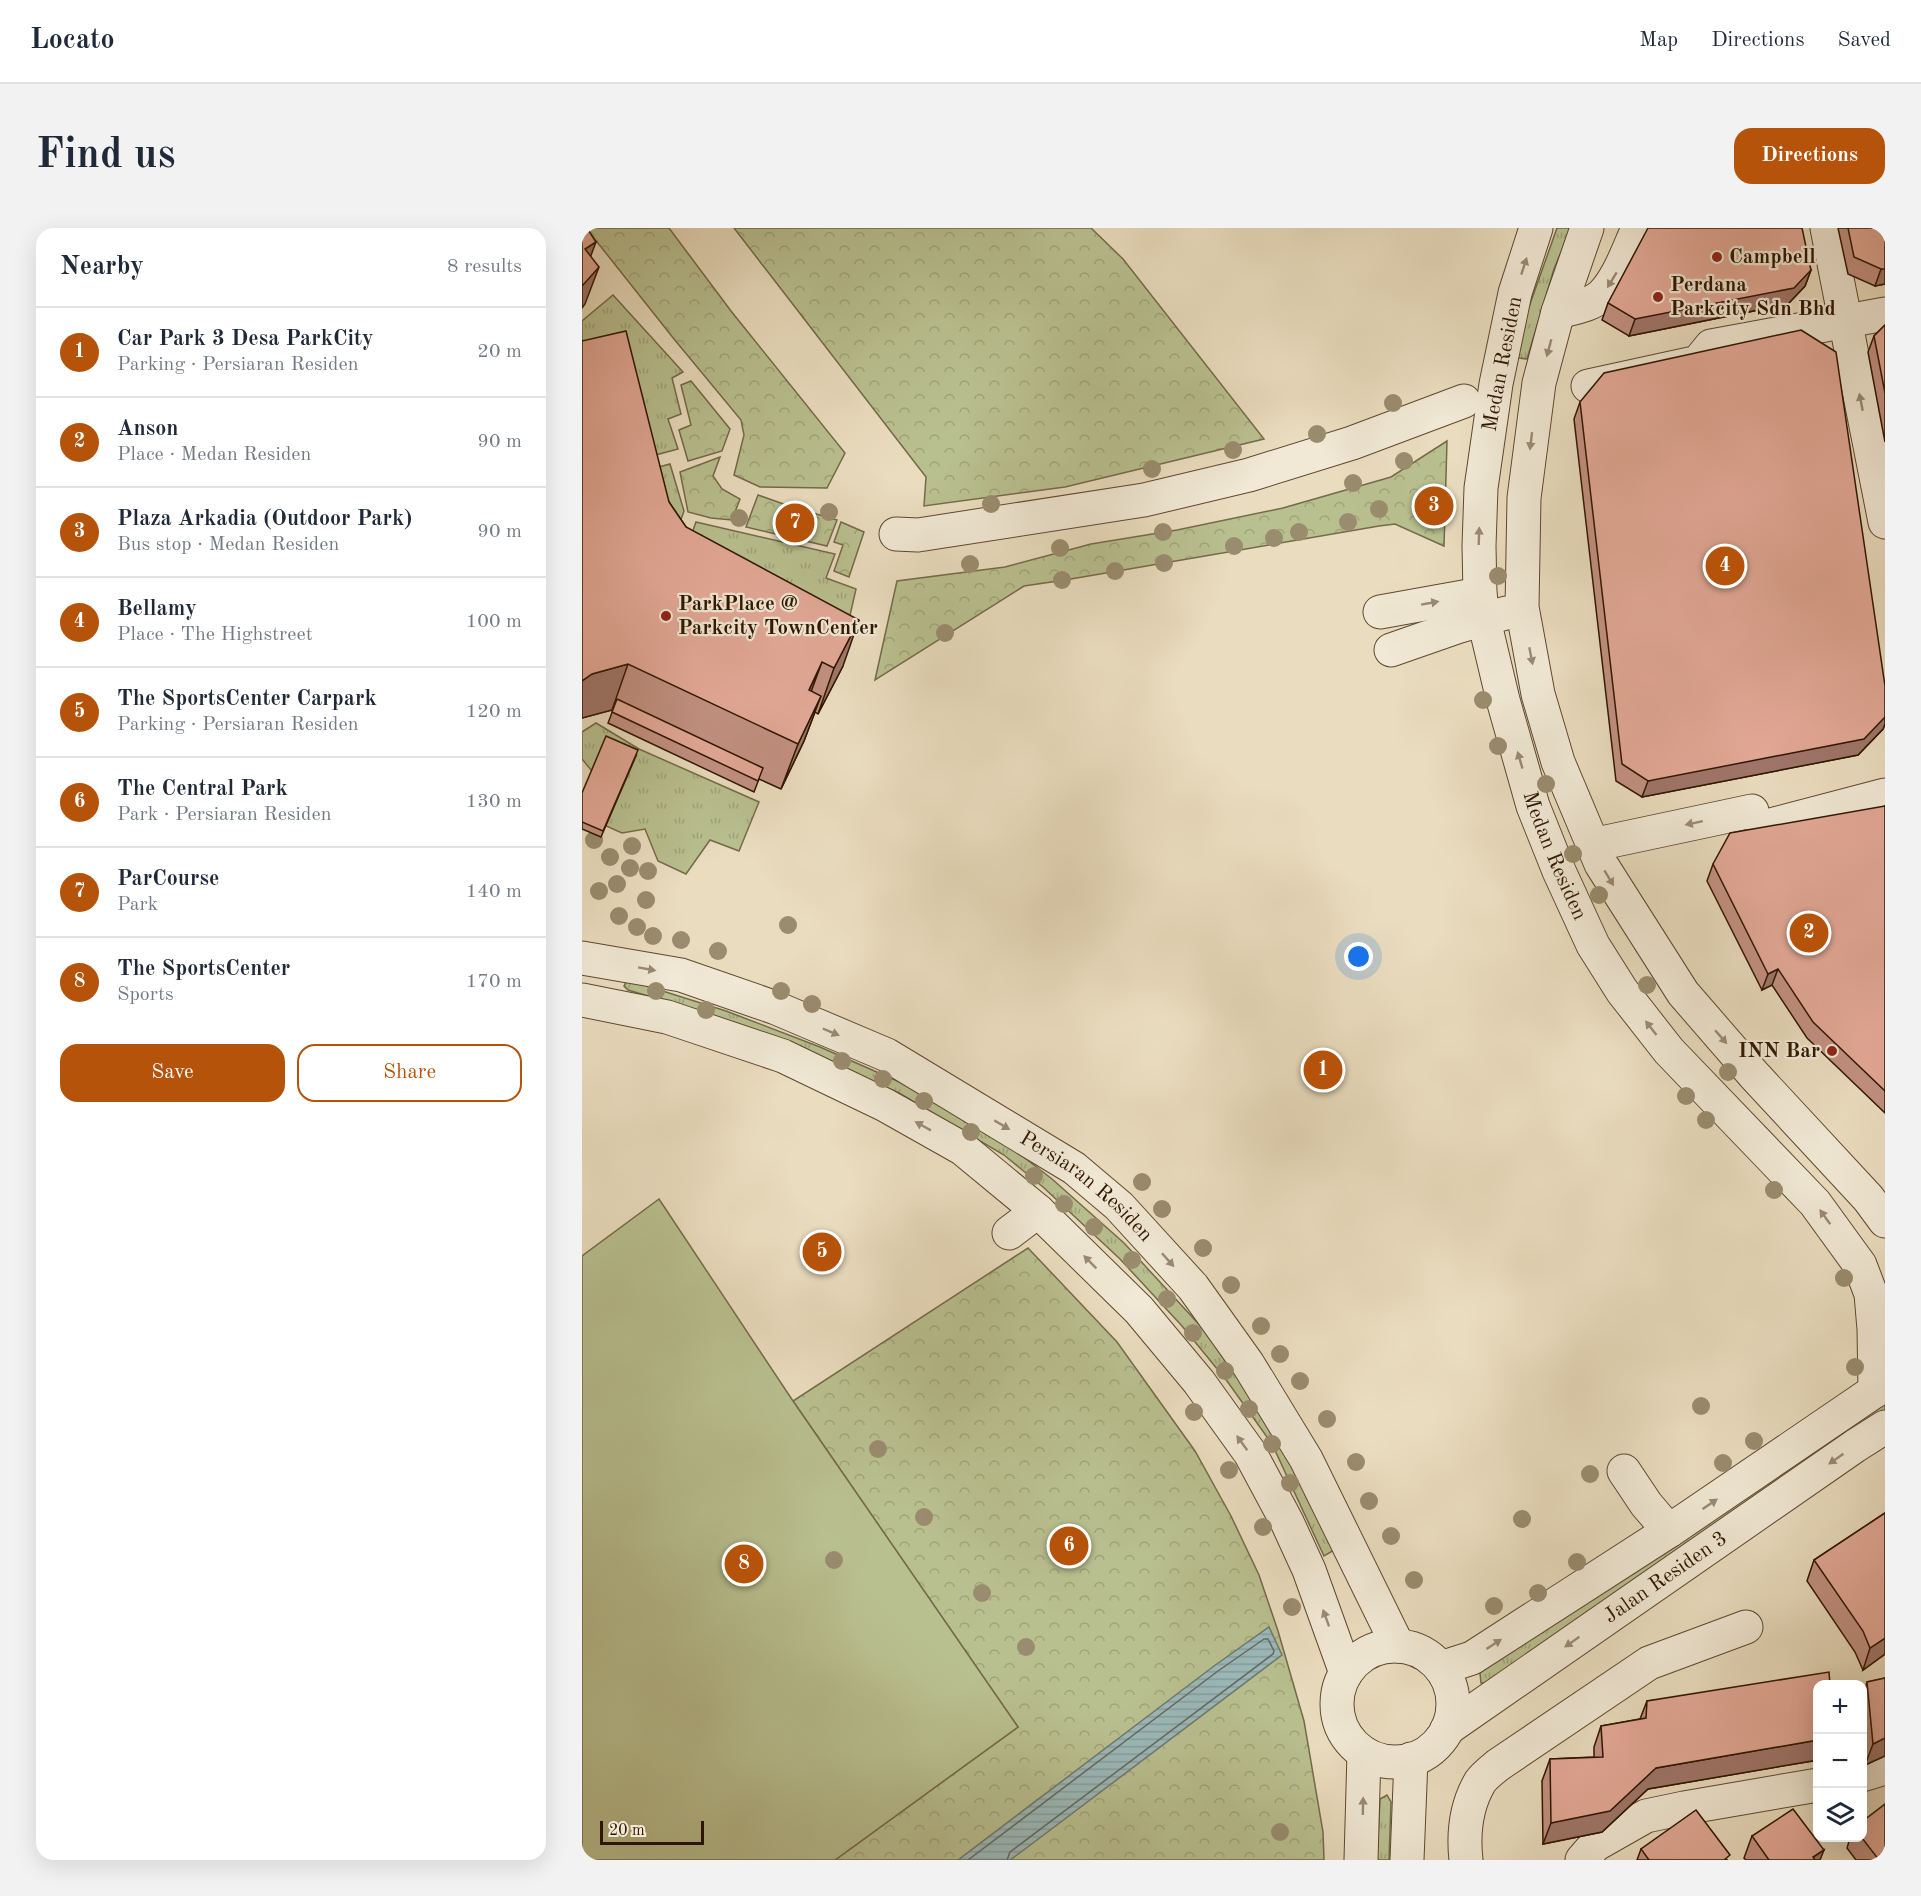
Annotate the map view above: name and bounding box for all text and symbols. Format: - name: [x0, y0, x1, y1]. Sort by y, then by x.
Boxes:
- text: Locato: [30, 27, 115, 55]
- text: Map: [1639, 30, 1678, 51]
- text: Directions: [1711, 30, 1805, 51]
- text: Saved: [1838, 30, 1891, 51]
- button: Directions: [1734, 128, 1885, 184]
- text: Find us: [36, 135, 175, 177]
- place label: Campbell: [1729, 247, 1816, 268]
- marker: Campbell: [1710, 250, 1724, 264]
- text: Nearby: [60, 254, 144, 280]
- text: 8 results: [447, 257, 522, 277]
- one-way arrow: [1520, 257, 1529, 275]
- one-way arrow: [1607, 272, 1618, 288]
- place label: Perdana Parkcity Sdn Bhd: [1670, 275, 1836, 320]
- marker: Perdana Parkcity Sdn Bhd: [1651, 290, 1665, 304]
- street label: Medan Residen: [1480, 295, 1526, 433]
- text: Car Park 3 Desa ParkCity: [117, 328, 374, 350]
- one-way arrow: [1543, 338, 1553, 357]
- text: 1: [74, 342, 85, 362]
- text: 20 m: [477, 342, 522, 362]
- text: Parking · Persiaran Residen: [117, 355, 358, 375]
- one-way arrow: [1856, 393, 1865, 412]
- text: Anson: [117, 418, 179, 440]
- one-way arrow: [1526, 431, 1536, 450]
- text: 2: [74, 432, 85, 452]
- text: 90 m: [477, 432, 522, 452]
- text: Place · Medan Residen: [117, 445, 311, 465]
- pin: 3: [1414, 484, 1454, 528]
- pin: 7: [776, 500, 814, 546]
- text: Plaza Arkadia (Outdoor Park): [117, 508, 412, 530]
- text: 3: [74, 522, 85, 542]
- text: 90 m: [477, 522, 522, 542]
- one-way arrow: [1474, 526, 1484, 545]
- text: Bus stop · Medan Residen: [117, 535, 339, 555]
- pin: 4: [1706, 544, 1744, 588]
- place label: ParkPlace @ Parkcity TownCenter: [678, 594, 878, 639]
- text: Bellamy: [117, 598, 197, 620]
- one-way arrow: [1421, 598, 1440, 607]
- marker: ParkPlace @ Parkcity TownCenter: [659, 609, 673, 623]
- text: 4: [74, 612, 85, 632]
- text: 100 m: [466, 612, 522, 632]
- text: Place · The Highstreet: [117, 625, 313, 645]
- one-way arrow: [1526, 646, 1535, 665]
- text: The SportsCenter Carpark: [117, 688, 377, 710]
- text: 5: [74, 702, 85, 722]
- text: 120 m: [466, 702, 522, 722]
- text: Parking · Persiaran Residen: [117, 715, 358, 735]
- one-way arrow: [1515, 751, 1524, 769]
- text: The Central Park: [117, 778, 288, 800]
- street label: Medan Residen: [1519, 789, 1590, 923]
- text: 6: [74, 792, 85, 812]
- text: 130 m: [466, 792, 522, 812]
- text: Park · Persiaran Residen: [117, 805, 331, 825]
- one-way arrow: [1685, 819, 1704, 828]
- text: ParCourse: [117, 868, 219, 890]
- one-way arrow: [1604, 870, 1614, 887]
- text: 7: [74, 882, 85, 902]
- text: 140 m: [466, 882, 522, 902]
- text: Park: [117, 895, 158, 915]
- pin: 2: [1790, 910, 1828, 956]
- your location: [1344, 942, 1373, 971]
- text: The SportsCenter: [117, 958, 290, 980]
- one-way arrow: [638, 965, 657, 974]
- text: 8: [74, 972, 85, 992]
- text: 170 m: [466, 972, 522, 992]
- text: Sports: [117, 985, 174, 1005]
- one-way arrow: [1645, 1020, 1657, 1035]
- one-way arrow: [823, 1027, 840, 1036]
- one-way arrow: [1714, 1029, 1727, 1044]
- place label: INN Bar: [1738, 1041, 1820, 1062]
- button: Save: [60, 1044, 285, 1102]
- button: Share: [297, 1044, 522, 1102]
- marker: INN Bar: [1825, 1044, 1839, 1058]
- pin: 1: [1304, 1048, 1342, 1092]
- one-way arrow: [994, 1120, 1010, 1131]
- one-way arrow: [914, 1121, 931, 1131]
- street label: Persiaran Residen: [1016, 1127, 1157, 1246]
- one-way arrow: [1819, 1210, 1831, 1226]
- pin: 5: [802, 1230, 842, 1274]
- one-way arrow: [1161, 1253, 1175, 1268]
- one-way arrow: [1082, 1255, 1097, 1269]
- one-way arrow: [1237, 1435, 1249, 1450]
- one-way arrow: [1828, 1453, 1844, 1465]
- one-way arrow: [1702, 1498, 1719, 1509]
- pin: 6: [1050, 1524, 1088, 1568]
- street label: Jalan Residen 3: [1600, 1528, 1731, 1627]
- pin: 8: [724, 1542, 764, 1586]
- one-way arrow: [1321, 1609, 1331, 1627]
- one-way arrow: [1564, 1636, 1580, 1648]
- one-way arrow: [1486, 1639, 1502, 1650]
- map controls: [1813, 1680, 1867, 1842]
- button: +: [1813, 1680, 1867, 1734]
- button: −: [1813, 1734, 1867, 1788]
- button: layers: [1813, 1788, 1867, 1842]
- one-way arrow: [1358, 1797, 1367, 1816]
- scale bar: [600, 1818, 704, 1846]
- text: 20 m: [609, 1823, 645, 1839]

